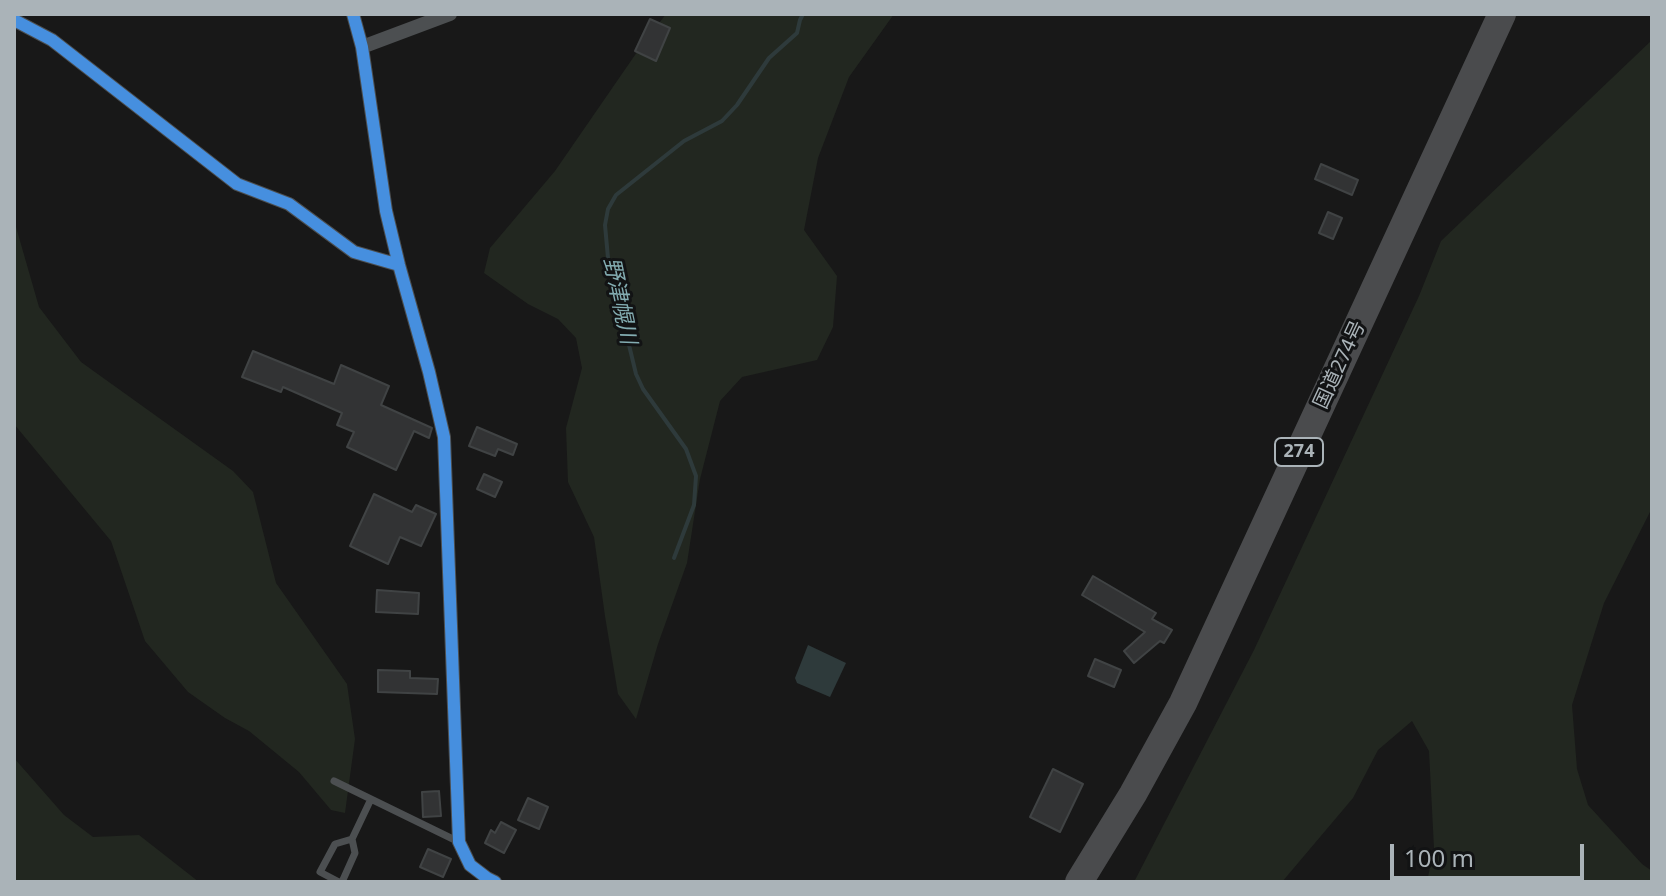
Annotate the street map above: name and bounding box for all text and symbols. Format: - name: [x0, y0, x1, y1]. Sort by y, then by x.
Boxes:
- water label: 野津幌川: [597, 255, 641, 347]
- street label: 国道274号: [1309, 317, 1371, 413]
- road number: 274: [1275, 438, 1323, 466]
- scale bar: [1394, 828, 1588, 878]
- text: 100 m: [1404, 841, 1474, 874]

